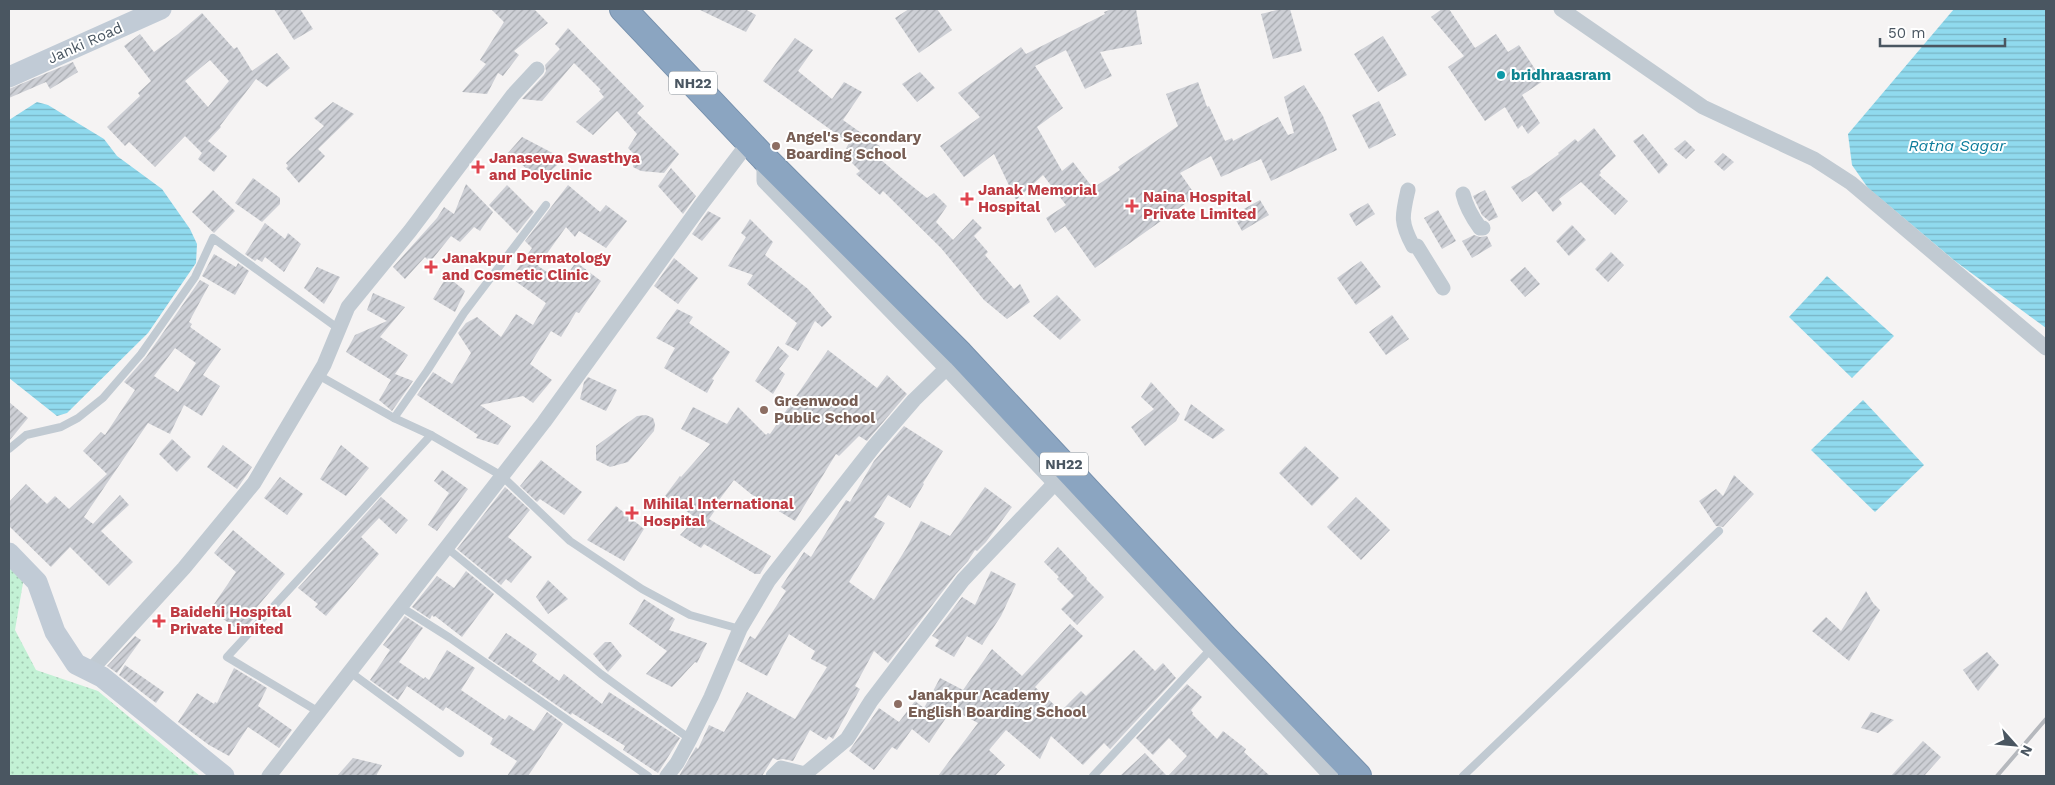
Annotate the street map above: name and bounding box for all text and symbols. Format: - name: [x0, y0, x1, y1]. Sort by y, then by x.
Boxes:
- scale bar: [1880, 15, 2005, 47]
- street label: Janki Road: [45, 18, 125, 68]
- text: 50 m: [1888, 24, 1925, 42]
- place label: bridhraasram: [1511, 66, 1611, 84]
- marker: bridhraasram: [1495, 69, 1507, 81]
- road number: NH22: [669, 72, 717, 95]
- place label: Angel's Secondary Boarding School: [786, 128, 922, 163]
- water label: Ratna Sagar: [1909, 136, 2006, 155]
- marker: Angel's Secondary Boarding School: [770, 140, 782, 152]
- place label: Janasewa Swasthya and Polyclinic: [489, 149, 640, 184]
- marker: Janasewa Swasthya and Polyclinic: [471, 160, 485, 174]
- place label: Janak Memorial Hospital: [978, 181, 1097, 216]
- place label: Naina Hospital Private Limited: [1143, 188, 1257, 223]
- marker: Janak Memorial Hospital: [960, 192, 974, 206]
- marker: Naina Hospital Private Limited: [1125, 199, 1139, 213]
- place label: Janakpur Dermatology and Cosmetic Clinic: [442, 249, 612, 284]
- marker: Janakpur Dermatology and Cosmetic Clinic: [424, 260, 438, 274]
- place label: Greenwood Public School: [774, 392, 875, 427]
- marker: Greenwood Public School: [758, 404, 770, 416]
- road number: NH22: [1040, 452, 1088, 476]
- place label: Mihilal International Hospital: [643, 495, 794, 530]
- marker: Mihilal International Hospital: [625, 506, 639, 520]
- place label: Baidehi Hospital Private Limited: [170, 603, 292, 638]
- marker: Baidehi Hospital Private Limited: [152, 614, 166, 628]
- place label: Janakpur Academy English Boarding School: [908, 686, 1086, 721]
- marker: Janakpur Academy English Boarding School: [892, 698, 904, 710]
- north arrow: [1990, 720, 2040, 770]
- text: N: [2017, 743, 2036, 759]

